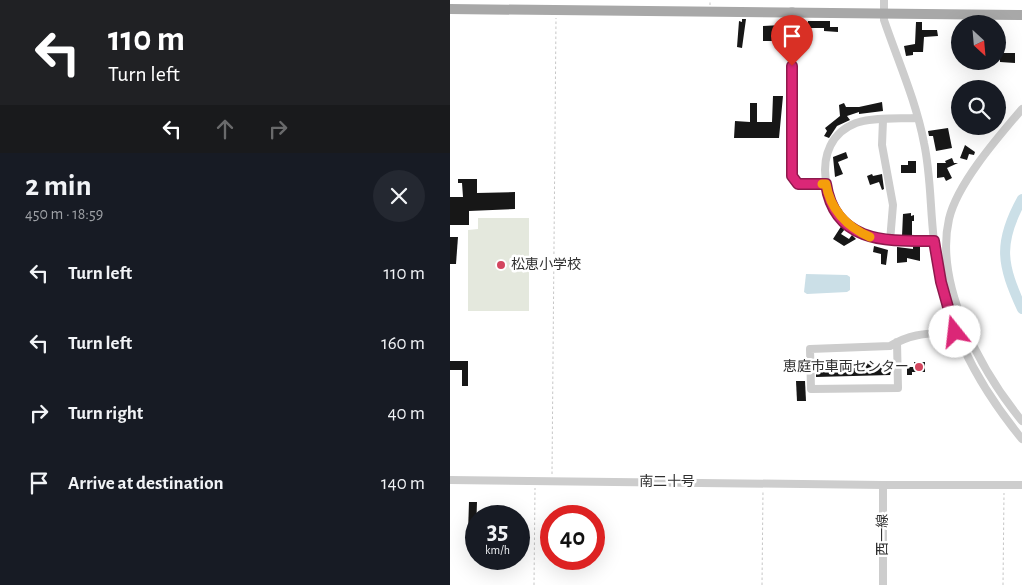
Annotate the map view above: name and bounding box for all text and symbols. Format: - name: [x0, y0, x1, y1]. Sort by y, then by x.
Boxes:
- pin: [771, 15, 813, 66]
- north arrow: [951, 15, 1006, 70]
- map controls: [951, 15, 1006, 135]
- icon: left: [25, 20, 90, 85]
- text: 110 m: [108, 22, 185, 57]
- icon: arrive: [778, 22, 806, 50]
- text: Turn left: [108, 63, 180, 85]
- button: search: [951, 80, 1006, 135]
- icon: left: [158, 115, 186, 143]
- icon: ahead: [211, 115, 239, 143]
- icon: right: [264, 115, 292, 143]
- button: close: [373, 170, 425, 222]
- text: 2 min: [25, 171, 92, 201]
- text: 450 m · 18:59: [25, 206, 103, 222]
- place label: 松恵小学校: [511, 257, 581, 272]
- icon: left: [25, 259, 53, 287]
- marker: 松恵小学校: [495, 259, 507, 271]
- text: Turn left: [68, 264, 132, 283]
- text: 110 m: [384, 264, 425, 283]
- position arrow: [928, 305, 980, 357]
- icon: left: [25, 329, 53, 357]
- text: Turn left: [68, 334, 132, 353]
- text: 160 m: [381, 334, 425, 353]
- place label: 恵庭市車両センター: [783, 359, 909, 374]
- marker: 恵庭市車両センター: [913, 361, 925, 373]
- icon: right: [25, 399, 53, 427]
- text: Turn right: [68, 404, 143, 423]
- text: 40 m: [387, 404, 425, 423]
- icon: arrive: [25, 469, 53, 497]
- text: Arrive at destination: [68, 474, 224, 493]
- text: 140 m: [381, 474, 425, 493]
- street label: 南二十号: [639, 474, 695, 489]
- speed limit sign: 40: [540, 505, 605, 570]
- street label: 西一線: [875, 514, 890, 556]
- text: 35: [487, 519, 508, 544]
- text: km/h: [485, 544, 510, 556]

